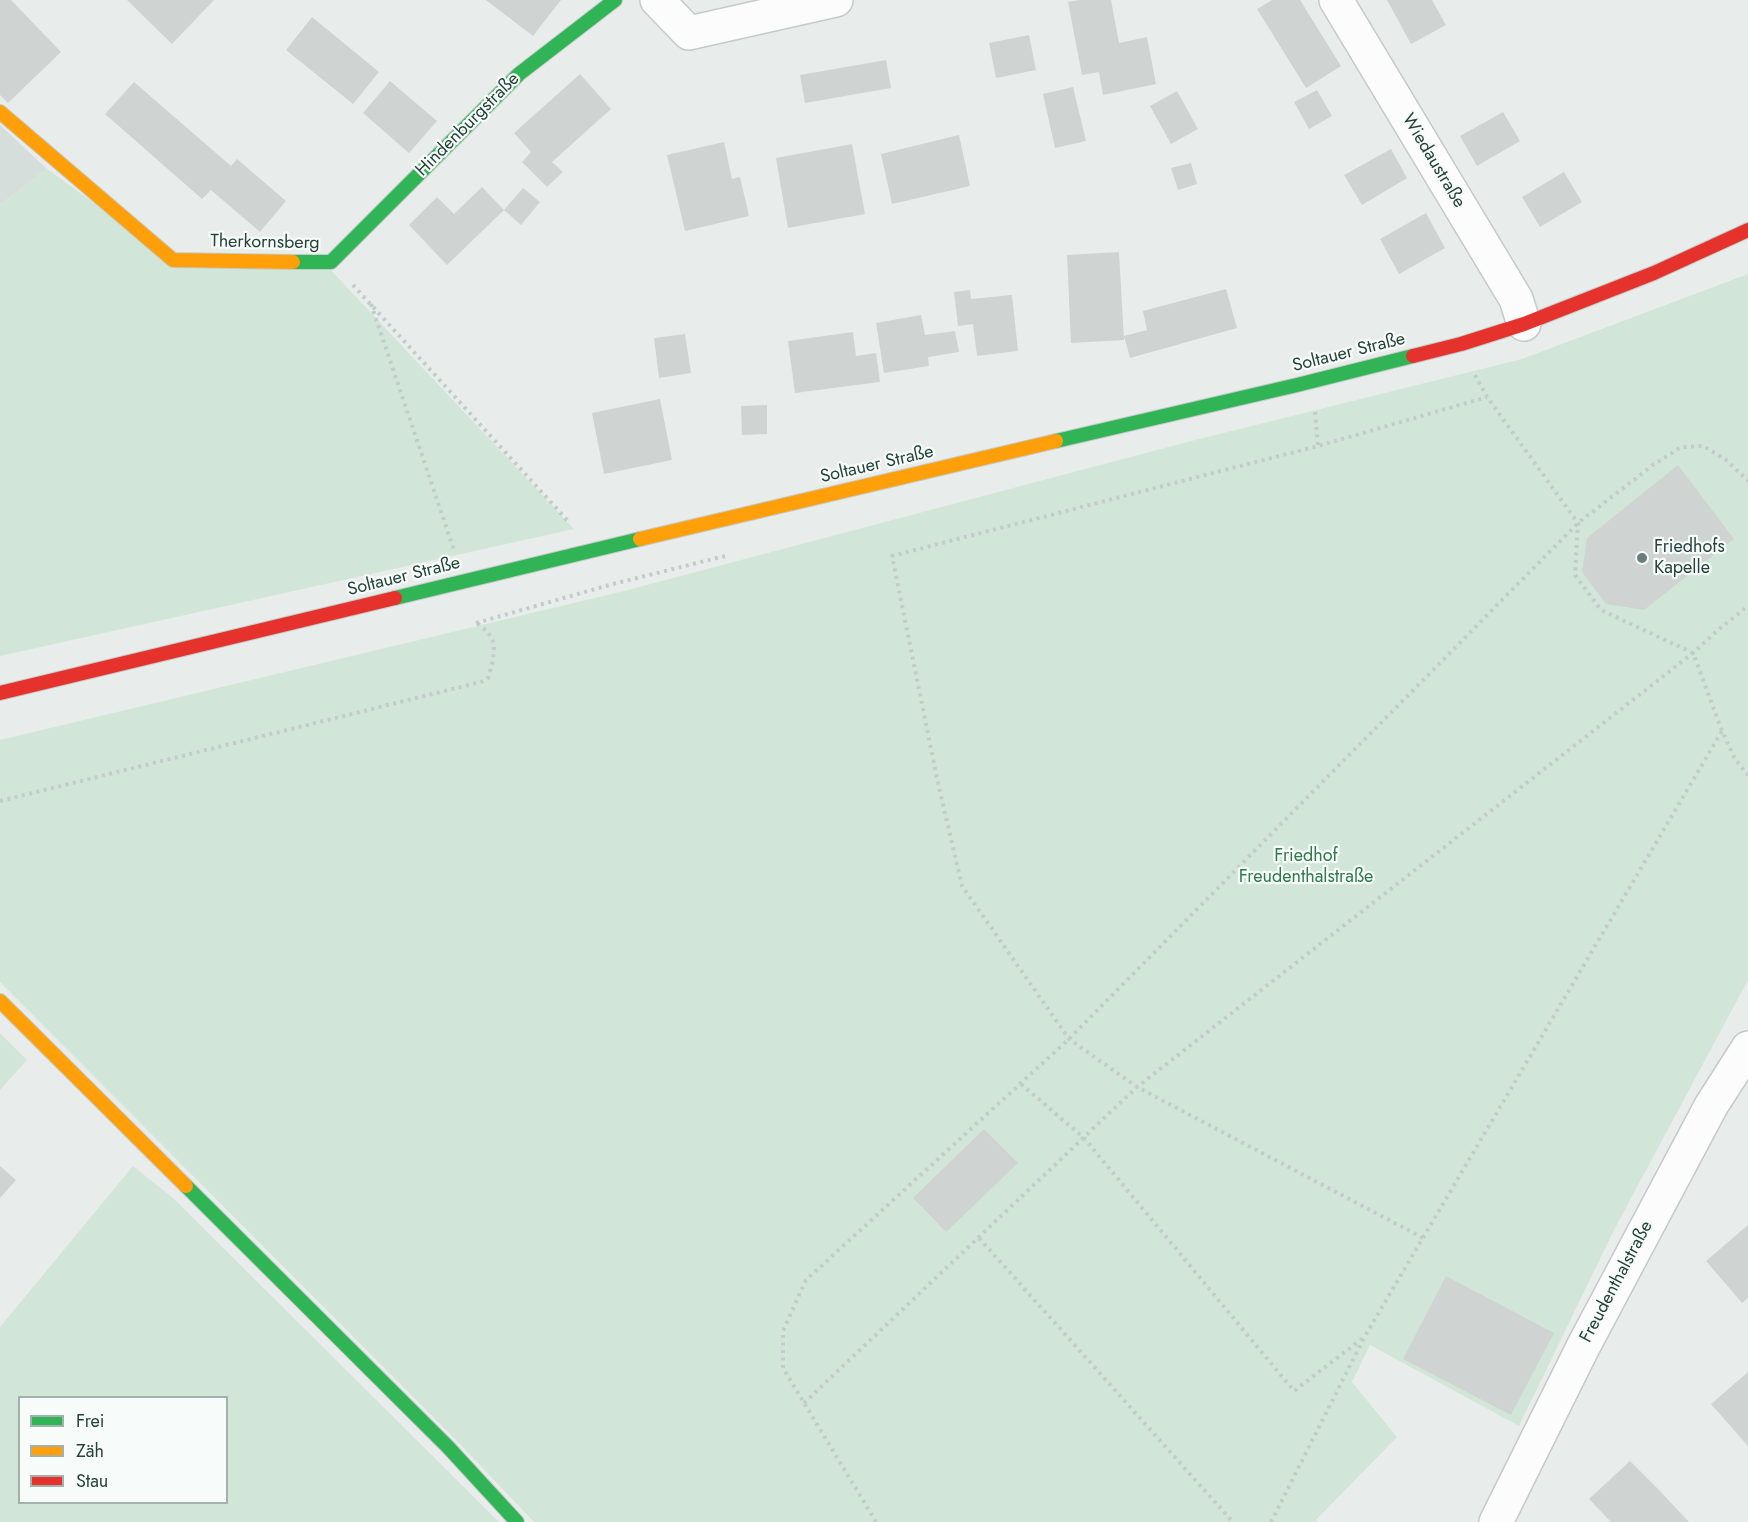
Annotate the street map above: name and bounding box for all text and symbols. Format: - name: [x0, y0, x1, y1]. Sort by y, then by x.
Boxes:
- street label: Hindenburgstraße: [412, 69, 524, 181]
- street label: Wiedaustraße: [1396, 110, 1470, 212]
- street label: Therkornsberg: [210, 231, 320, 255]
- street label: Soltauer Straße: [1290, 329, 1408, 377]
- street label: Soltauer Straße: [818, 441, 936, 489]
- place label: Friedhofs Kapelle: [1654, 537, 1725, 580]
- marker: Friedhofs Kapelle: [1635, 551, 1649, 565]
- street label: Soltauer Straße: [345, 553, 463, 601]
- park label: Friedhof Freudenthalstraße: [1239, 846, 1373, 888]
- street label: Freudenthalstraße: [1576, 1217, 1658, 1347]
- legend: [18, 1396, 228, 1504]
- text: Frei: [76, 1408, 105, 1434]
- text: Zäh: [76, 1438, 104, 1464]
- text: Stau: [76, 1468, 108, 1494]

